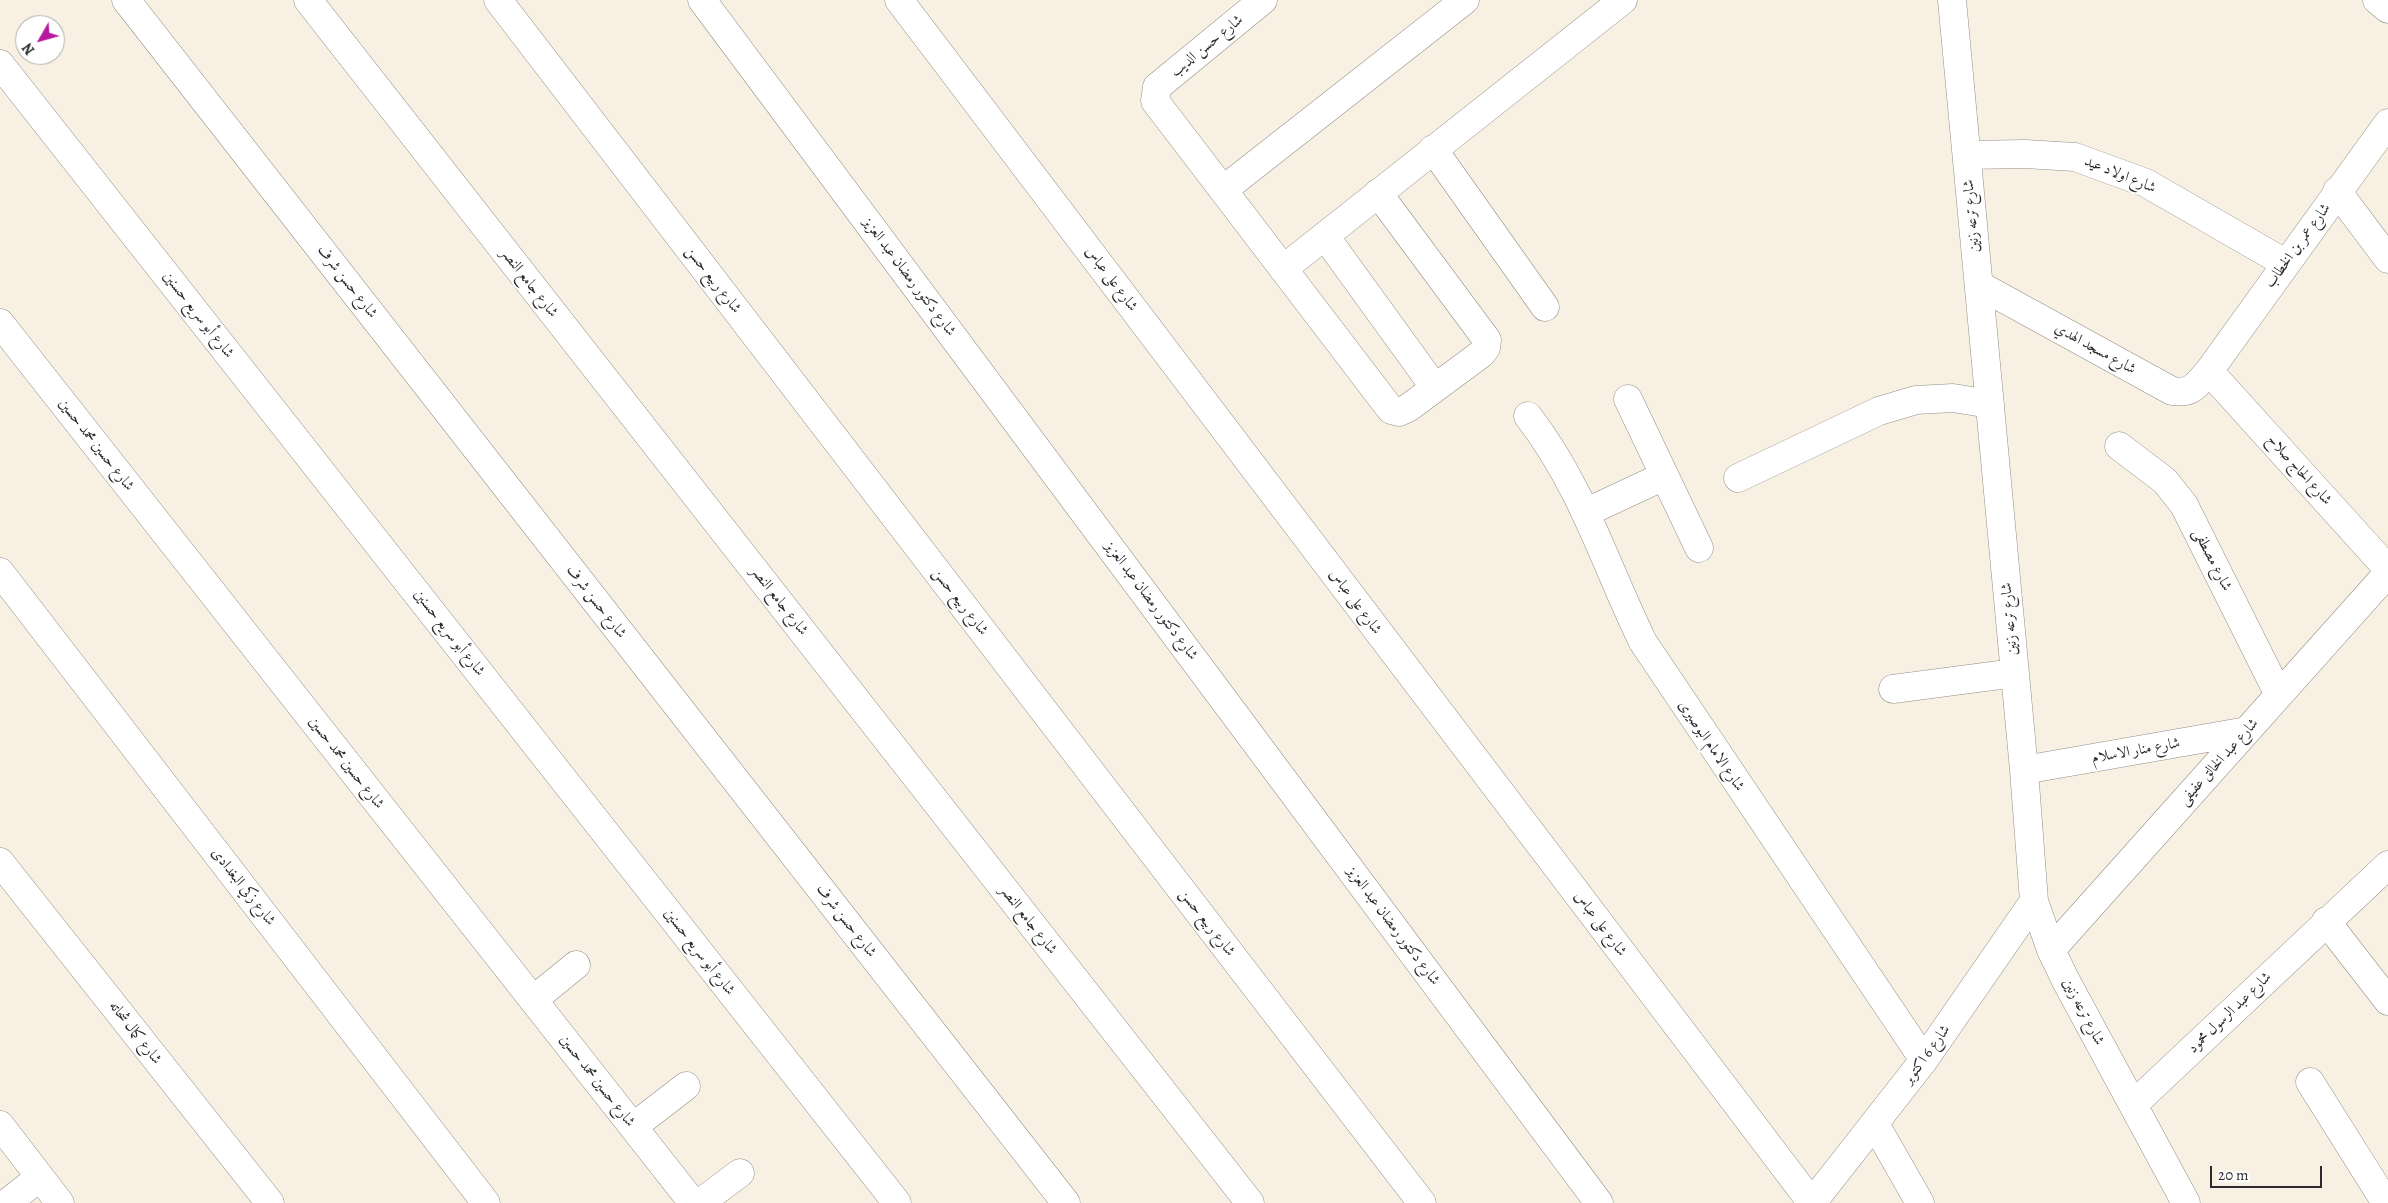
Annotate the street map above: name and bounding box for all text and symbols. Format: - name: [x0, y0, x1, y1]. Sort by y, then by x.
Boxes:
- street label: شارع حسن الديب: [1167, 11, 1247, 81]
- north arrow: [15, 15, 65, 65]
- text: N: [18, 39, 39, 59]
- street label: شارع اولاد عيد: [2082, 153, 2158, 197]
- street label: شارع ترعه زنين: [1960, 179, 1984, 253]
- street label: شارع عمر بن الخطاب: [2261, 200, 2335, 292]
- street label: شارع دكتور رمضان عبد العزيز: [859, 214, 959, 340]
- street label: شارع حسن شرف: [313, 242, 381, 322]
- street label: شارع ربيع حسن: [681, 243, 745, 317]
- street label: شارع على عباس: [1081, 243, 1141, 315]
- street label: شارع جامع النصر: [496, 245, 562, 321]
- street label: شارع أبو سريع حسنين: [158, 268, 238, 362]
- street label: شارع مسجد الهدي: [2051, 319, 2139, 379]
- street label: شارع حسين محمد حسين: [54, 395, 138, 495]
- street label: شارع الحاج صلاح: [2263, 431, 2335, 509]
- street label: شارع مصطفى: [2189, 526, 2235, 594]
- street label: شارع دكتور رمضان عبد العزيز: [1101, 538, 1201, 664]
- street label: شارع حسن شرف: [562, 562, 630, 642]
- street label: شارع جامع النصر: [746, 563, 812, 639]
- street label: شارع ربيع حسن: [928, 565, 992, 639]
- street label: شارع على عباس: [1325, 566, 1385, 638]
- street label: شارع ترعه زنين: [1998, 582, 2022, 656]
- street label: شارع أبو سريع حسنين: [409, 586, 489, 680]
- street label: شارع الامام البوصيرى: [1674, 697, 1748, 795]
- street label: شارع حسين محمد حسين: [304, 713, 388, 813]
- street label: شارع عبد الخالق عفيفى: [2175, 715, 2263, 809]
- street label: شارع منار الاسلام: [2090, 734, 2182, 768]
- street label: شارع زكي البغدادى: [207, 844, 279, 930]
- street label: شارع دكتور رمضان عبد العزيز: [1343, 863, 1443, 989]
- street label: شارع حسن شرف: [812, 881, 880, 961]
- street label: شارع جامع النصر: [995, 882, 1061, 958]
- street label: شارع ربيع حسن: [1175, 886, 1239, 960]
- street label: شارع على عباس: [1570, 888, 1630, 960]
- street label: شارع أبو سريع حسنين: [659, 905, 739, 999]
- street label: شارع عبد الرسول محمود: [2184, 969, 2276, 1057]
- street label: شارع ترعه زنين: [2058, 976, 2108, 1048]
- street label: شارع كمال شحاته: [105, 998, 165, 1068]
- street label: شارع 6 اكتوبر: [1899, 1022, 1955, 1088]
- street label: شارع حسين محمد حسين: [555, 1031, 639, 1131]
- scale bar: [2213, 1156, 2326, 1188]
- text: 20 m: [2218, 1165, 2249, 1185]

